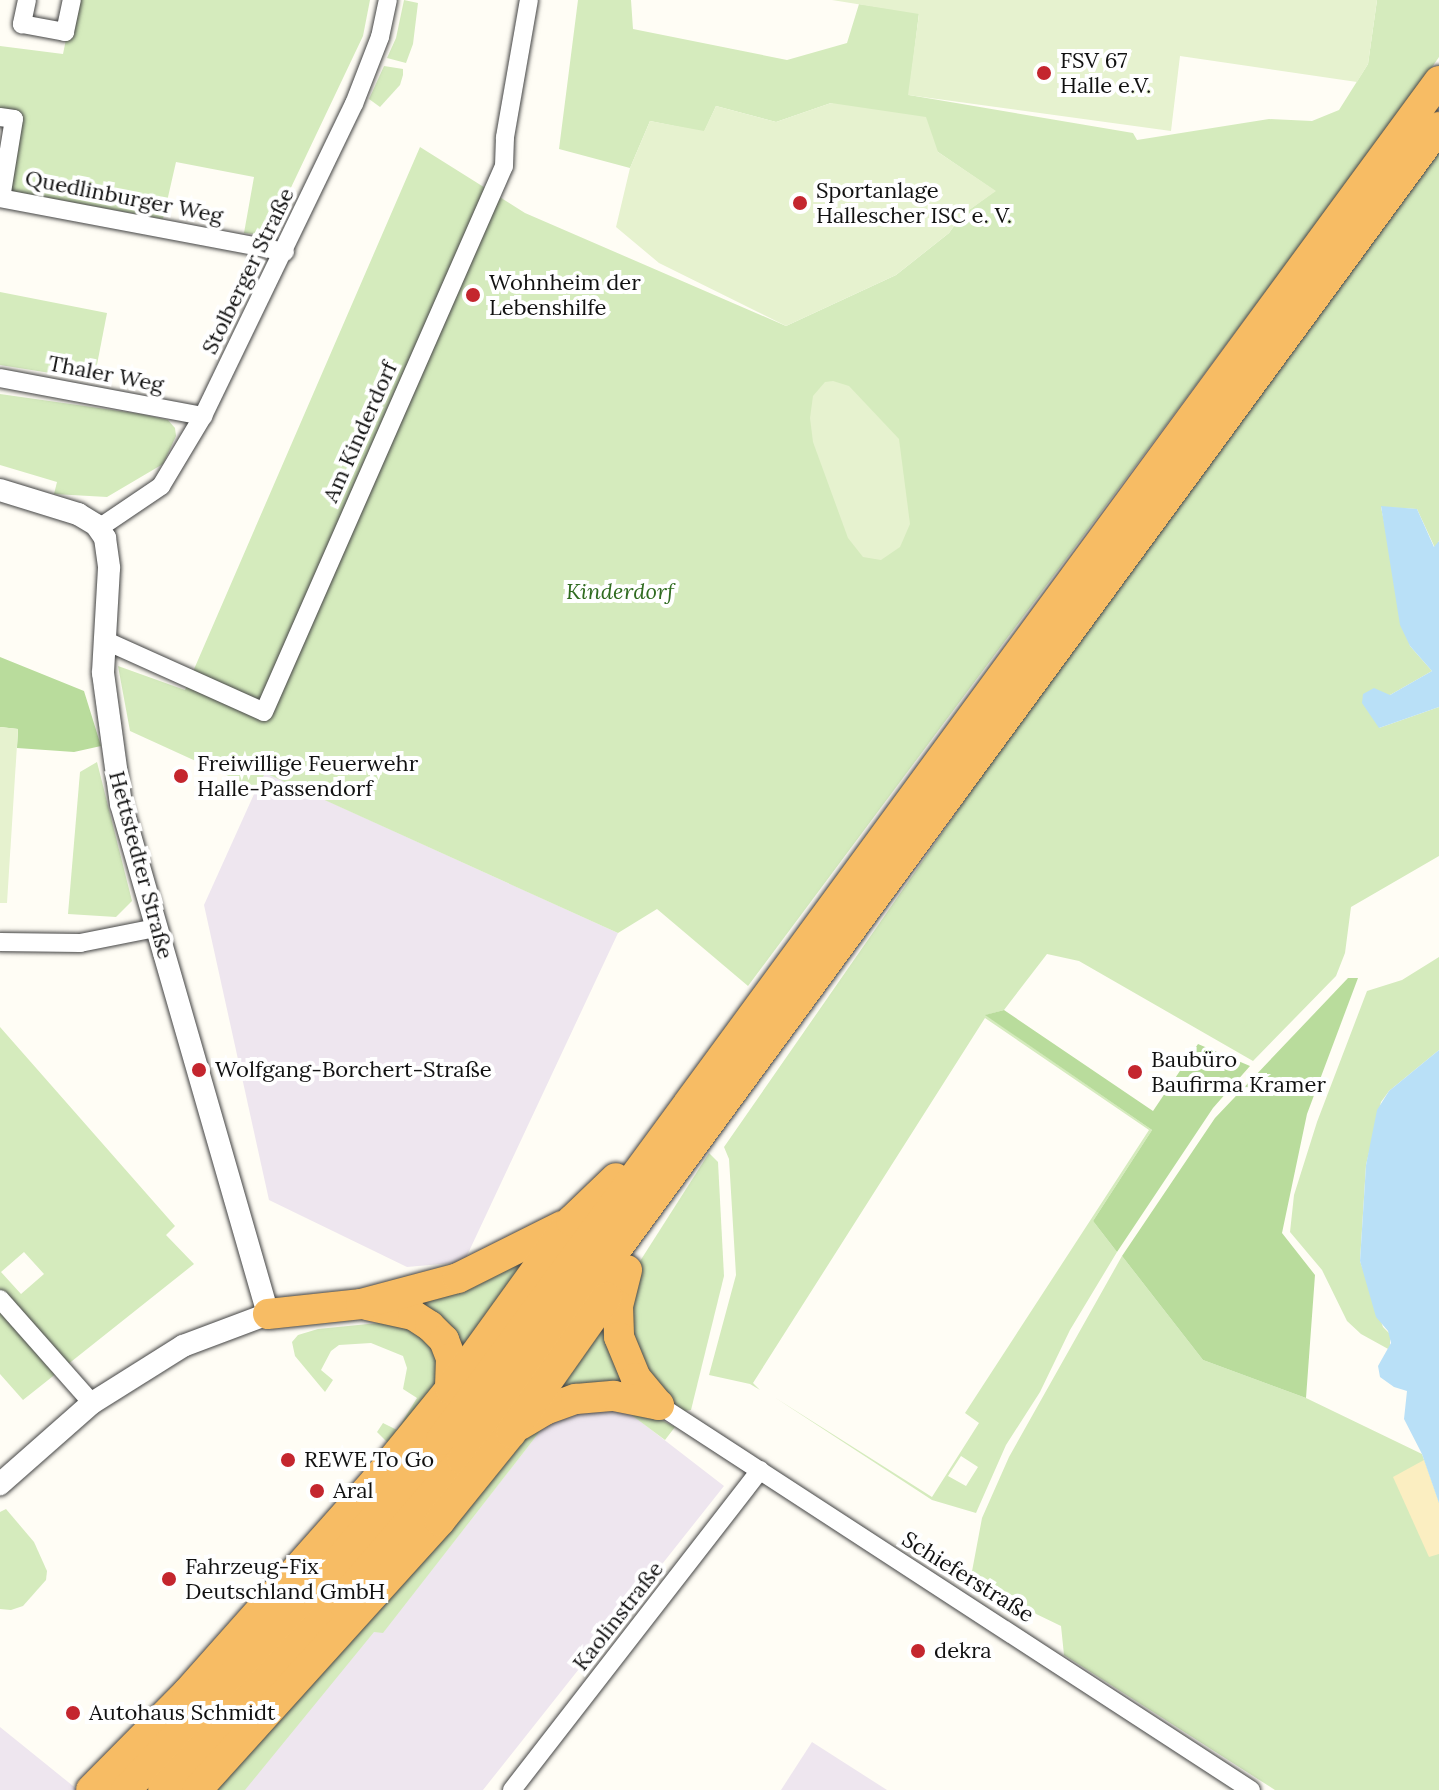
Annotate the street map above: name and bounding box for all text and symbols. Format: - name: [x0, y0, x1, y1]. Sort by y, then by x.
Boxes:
- place label: FSV 67 Halle e.V.: [1060, 47, 1151, 98]
- marker: FSV 67 Halle e.V.: [1035, 64, 1053, 82]
- street label: Quedlinburger Weg: [23, 165, 225, 229]
- place label: Sportanlage Hallescher ISC e. V.: [816, 177, 1012, 228]
- street label: Stolberger Straße: [196, 184, 300, 358]
- marker: Sportanlage Hallescher ISC e. V.: [791, 194, 809, 212]
- place label: Wohnheim der Lebenshilfe: [489, 269, 641, 320]
- marker: Wohnheim der Lebenshilfe: [464, 286, 482, 304]
- street label: Thaler Weg: [46, 350, 166, 398]
- street label: Am Kinderdorf: [317, 358, 403, 506]
- park label: Kinderdorf: [566, 579, 674, 605]
- place label: Freiwillige Feuerwehr Halle-Passendorf: [197, 750, 418, 802]
- marker: Freiwillige Feuerwehr Halle-Passendorf: [172, 767, 190, 785]
- street label: Hettstedter Straße: [103, 768, 179, 962]
- place label: Baubüro Baufirma Kramer: [1151, 1046, 1326, 1098]
- place label: Wolfgang-Borchert-Straße: [215, 1057, 492, 1083]
- marker: Wolfgang-Borchert-Straße: [190, 1061, 208, 1079]
- marker: Baubüro Baufirma Kramer: [1126, 1063, 1144, 1081]
- place label: REWE To Go: [304, 1447, 434, 1473]
- marker: REWE To Go: [279, 1451, 297, 1469]
- place label: Aral: [333, 1478, 373, 1504]
- marker: Aral: [308, 1482, 326, 1500]
- street label: Schieferstraße: [897, 1526, 1039, 1628]
- place label: Fahrzeug-Fix Deutschland GmbH: [185, 1553, 386, 1604]
- street label: Kaolinstraße: [567, 1556, 669, 1676]
- marker: Fahrzeug-Fix Deutschland GmbH: [160, 1570, 178, 1588]
- place label: dekra: [934, 1638, 992, 1664]
- marker: dekra: [909, 1642, 927, 1660]
- place label: Autohaus Schmidt: [89, 1700, 276, 1726]
- marker: Autohaus Schmidt: [64, 1704, 82, 1722]

